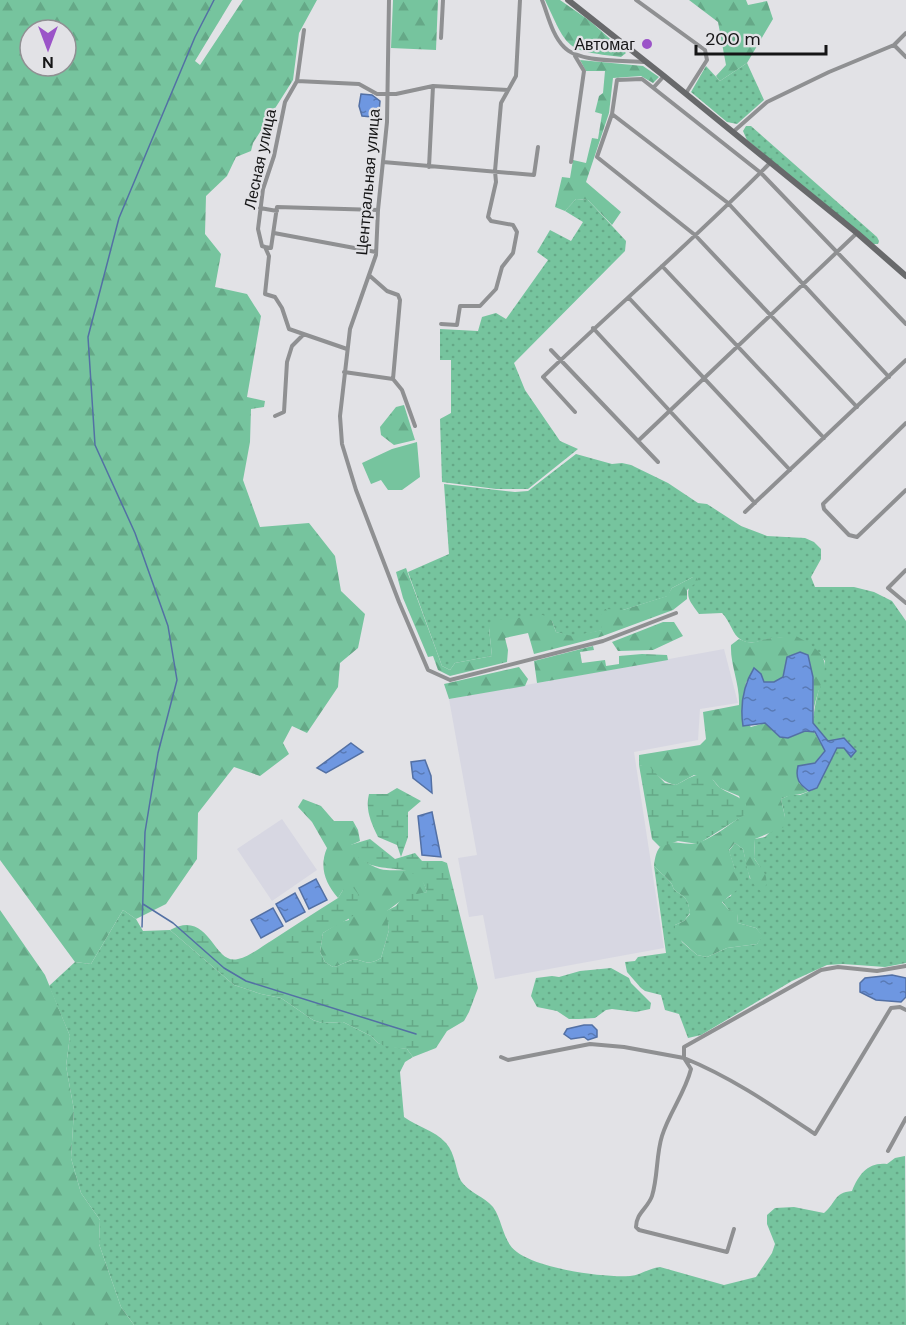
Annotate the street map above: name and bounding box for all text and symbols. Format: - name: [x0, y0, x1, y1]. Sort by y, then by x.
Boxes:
- north arrow: [18, 18, 78, 78]
- scale bar: [696, 18, 826, 56]
- text: 200 m: [705, 27, 761, 51]
- place label: Автомаг: [574, 34, 635, 55]
- marker: Автомаг: [640, 37, 654, 51]
- text: N: [42, 52, 54, 73]
- street label: Лесная улица: [239, 107, 281, 211]
- street label: Центральная улица: [351, 108, 385, 256]

